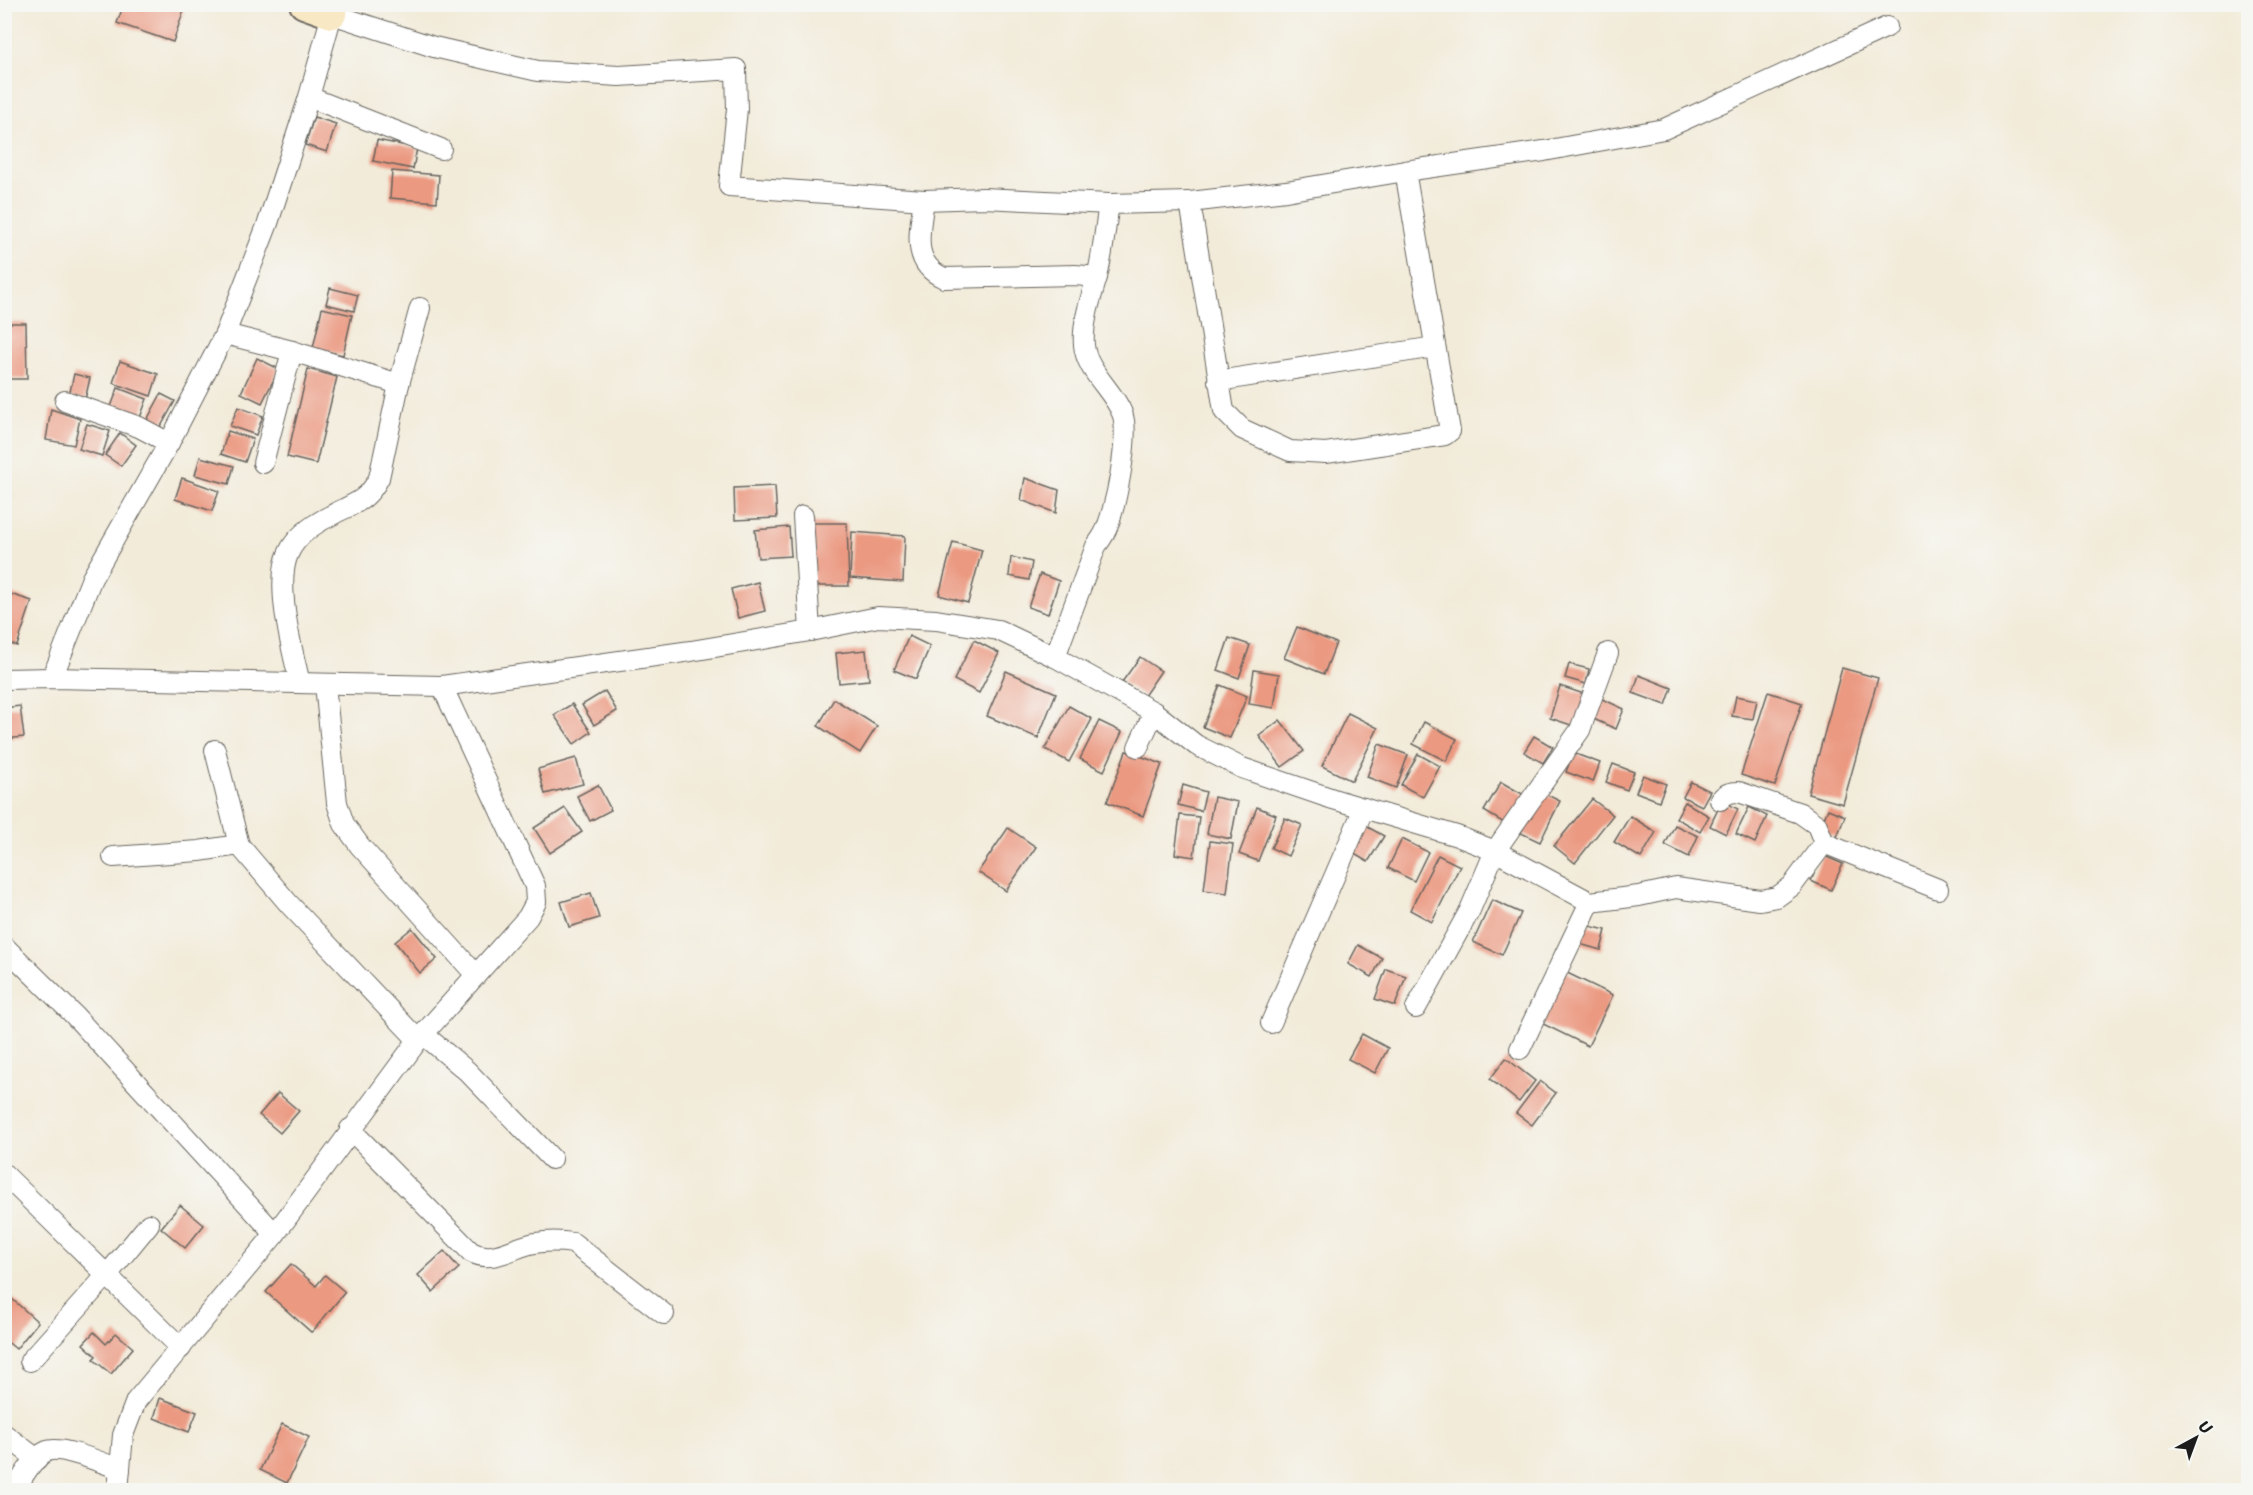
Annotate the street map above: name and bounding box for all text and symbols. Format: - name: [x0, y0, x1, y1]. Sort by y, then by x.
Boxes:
- north arrow: [2166, 1408, 2226, 1468]
- text: U: [2192, 1413, 2220, 1442]

